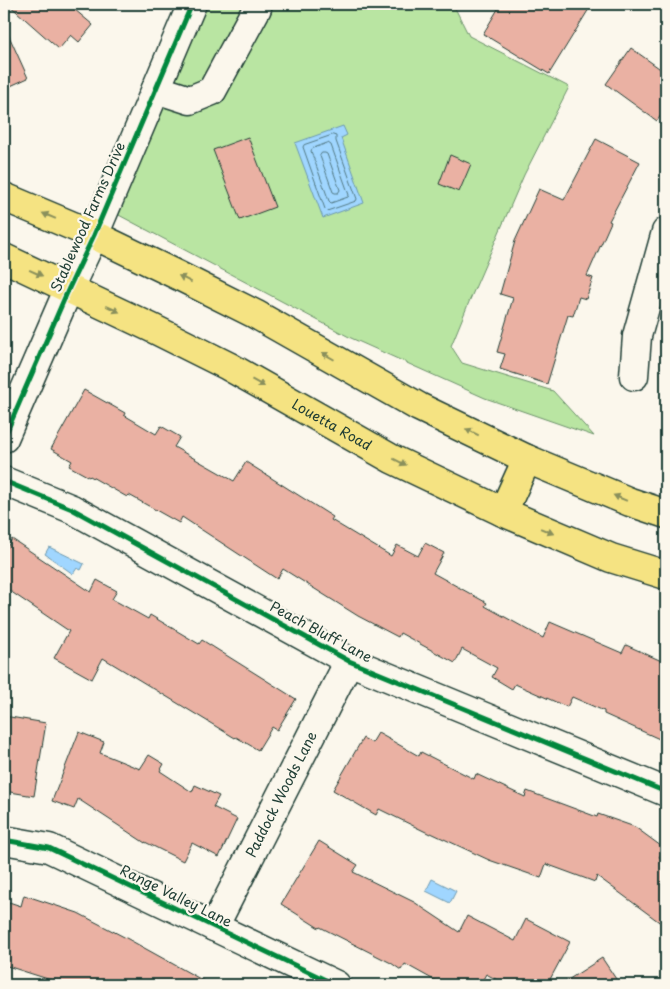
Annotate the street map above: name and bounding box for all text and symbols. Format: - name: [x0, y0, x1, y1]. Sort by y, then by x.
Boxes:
- street label: Stablewood Farms Drive: [45, 138, 130, 295]
- one-way arrow: [42, 212, 56, 220]
- one-way arrow: [29, 270, 43, 278]
- one-way arrow: [178, 275, 192, 283]
- one-way arrow: [106, 305, 120, 313]
- one-way arrow: [322, 351, 335, 360]
- one-way arrow: [251, 379, 264, 388]
- street label: Louetta Road: [288, 393, 376, 455]
- one-way arrow: [464, 428, 479, 436]
- one-way arrow: [393, 459, 407, 467]
- one-way arrow: [612, 494, 627, 502]
- one-way arrow: [540, 527, 554, 535]
- street label: Peach Bluff Lane: [266, 596, 376, 667]
- street label: Paddock Woods Lane: [240, 727, 322, 861]
- street label: Range Valley Lane: [116, 859, 236, 932]

